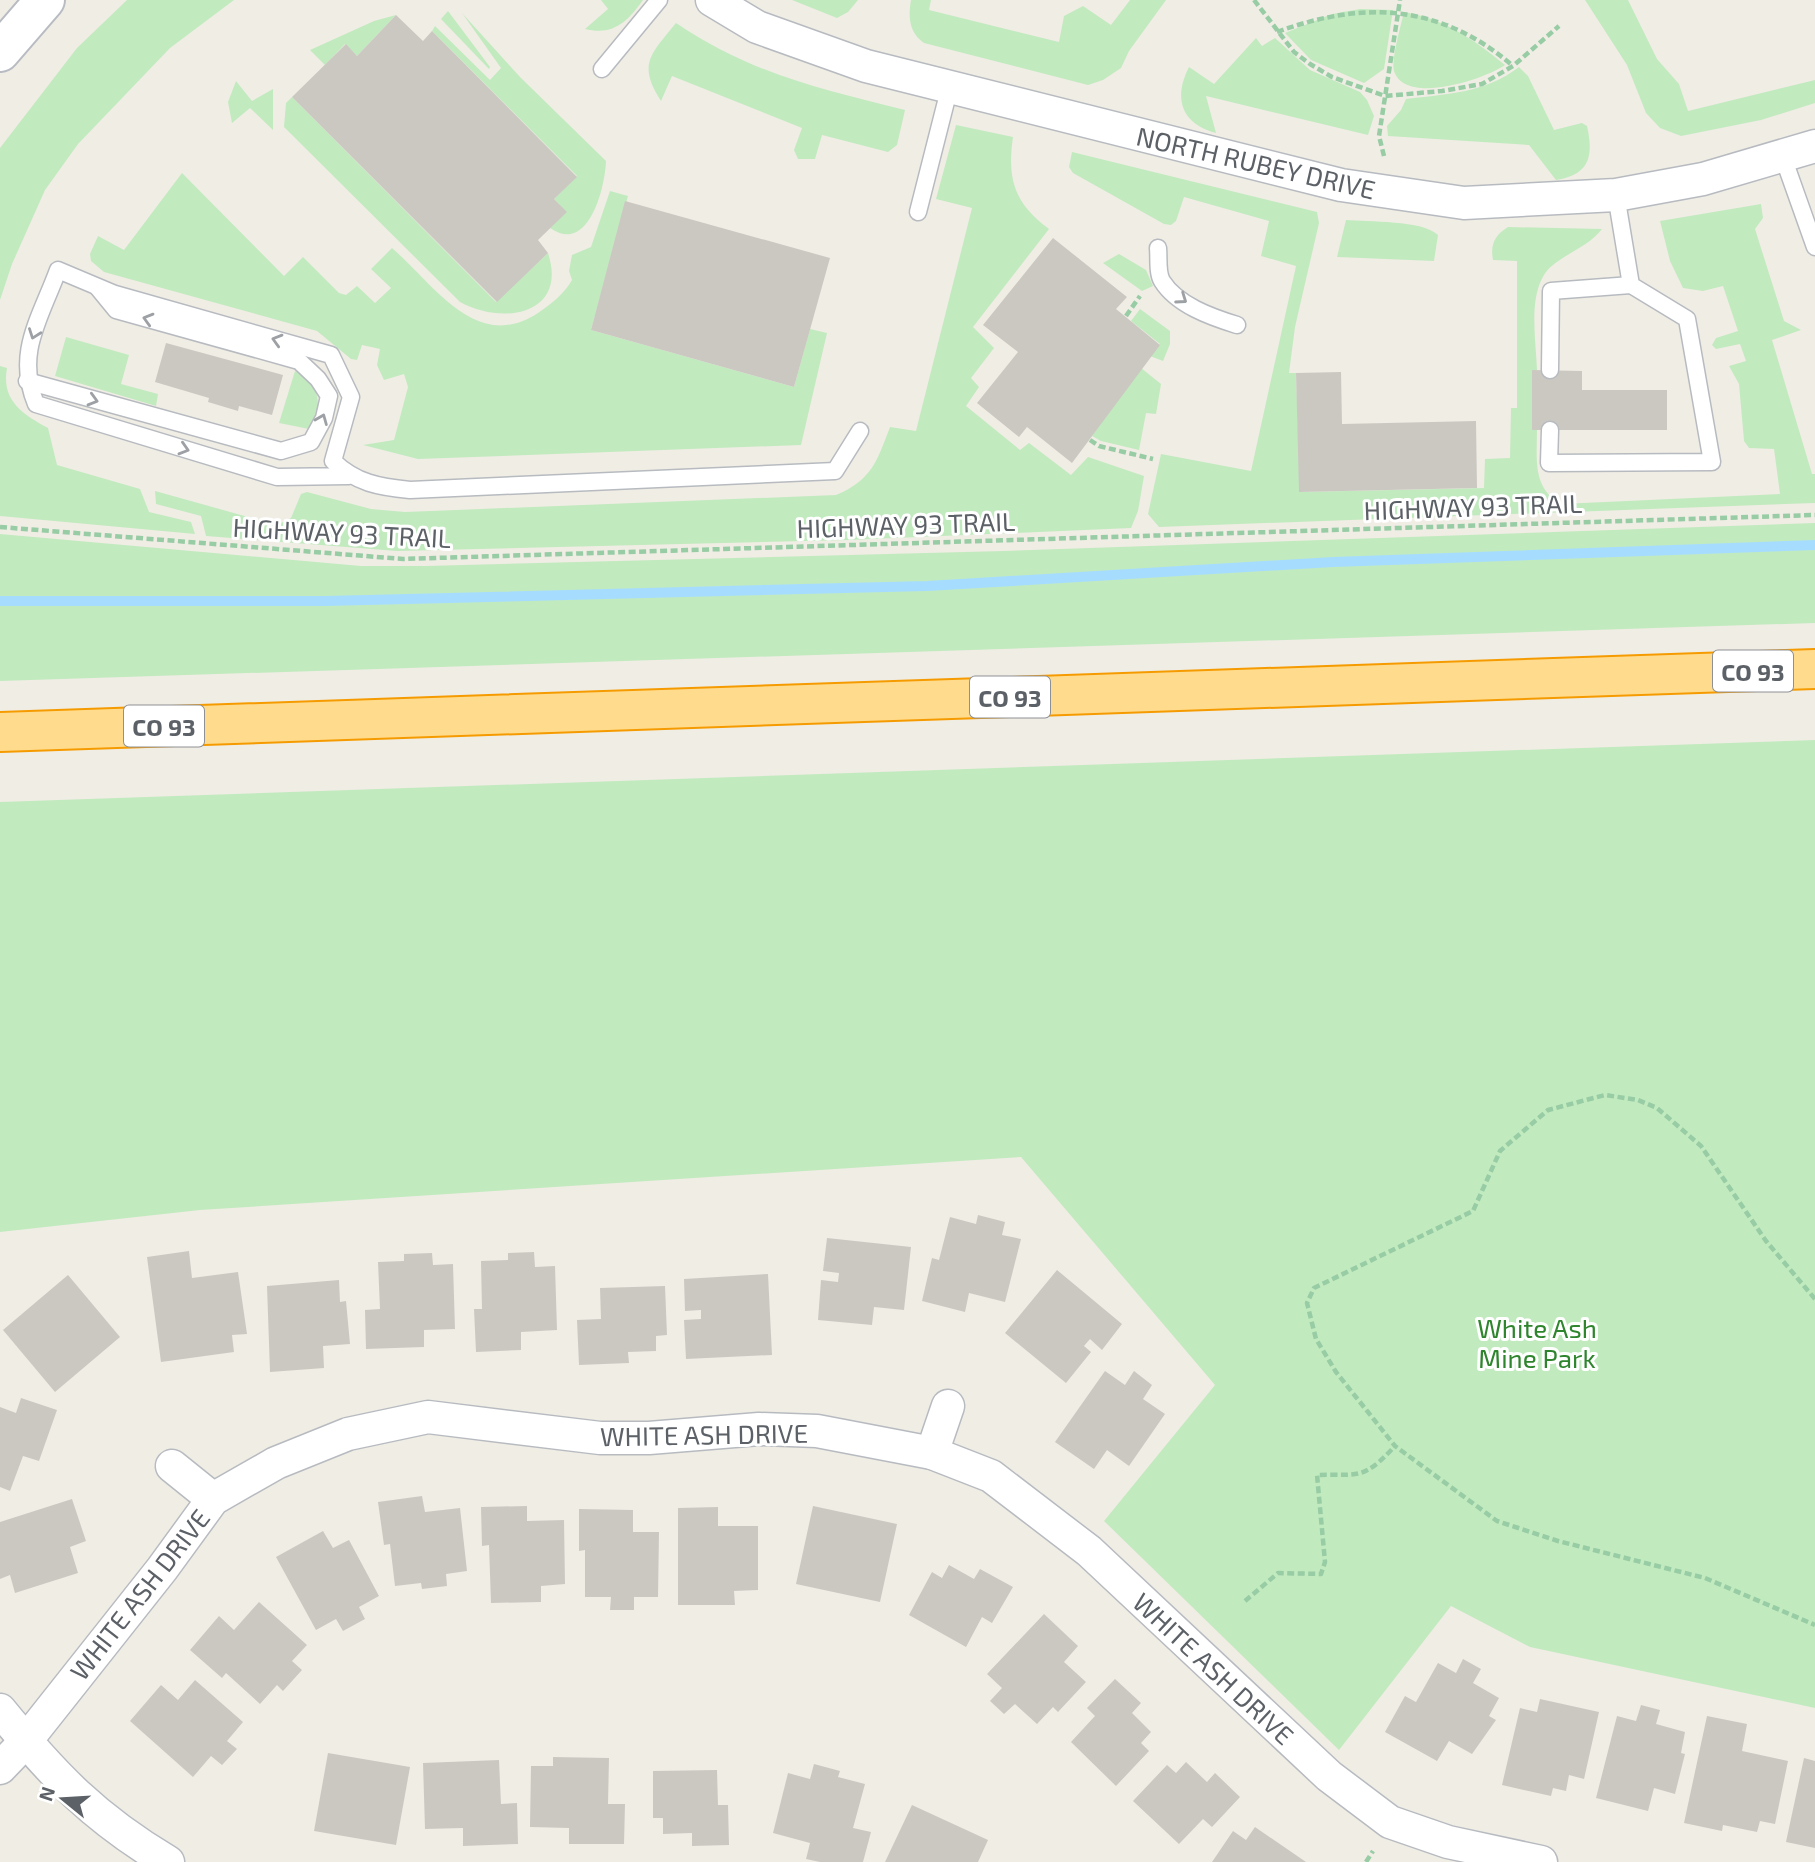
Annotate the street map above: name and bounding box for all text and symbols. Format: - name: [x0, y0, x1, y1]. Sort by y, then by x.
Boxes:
- street label: NORTH RUBEY DRIVE: [1134, 119, 1378, 205]
- one-way arrow: [1174, 291, 1187, 303]
- one-way arrow: [142, 313, 154, 328]
- one-way arrow: [29, 328, 43, 340]
- one-way arrow: [271, 333, 283, 348]
- one-way arrow: [87, 391, 99, 406]
- one-way arrow: [313, 414, 327, 426]
- one-way arrow: [177, 441, 190, 455]
- street label: HIGHWAY 93 TRAIL: [1363, 487, 1583, 525]
- street label: HIGHWAY 93 TRAIL: [796, 505, 1016, 543]
- street label: HIGHWAY 93 TRAIL: [232, 511, 452, 553]
- road number: CO 93: [1713, 650, 1793, 692]
- road number: CO 93: [970, 676, 1050, 718]
- road number: CO 93: [124, 706, 204, 746]
- park label: White Ash Mine Park: [1477, 1312, 1597, 1373]
- street label: WHITE ASH DRIVE: [600, 1417, 808, 1451]
- street label: WHITE ASH DRIVE: [63, 1502, 215, 1686]
- street label: WHITE ASH DRIVE: [1127, 1586, 1301, 1750]
- north arrow: [28, 1764, 98, 1834]
- text: N: [33, 1784, 59, 1804]

